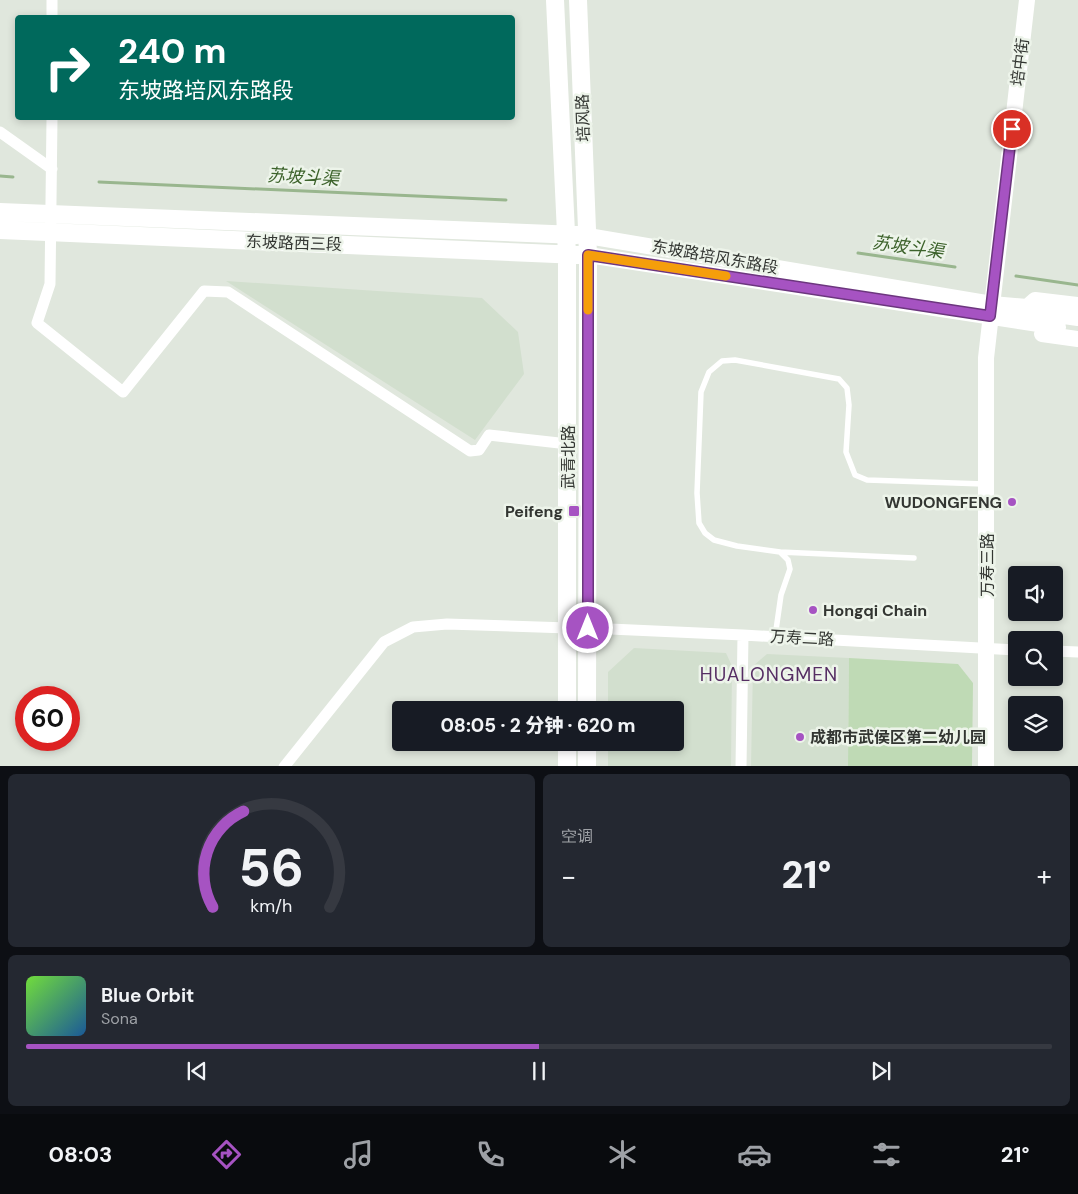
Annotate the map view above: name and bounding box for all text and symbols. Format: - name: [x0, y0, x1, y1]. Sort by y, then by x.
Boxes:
- text: 240 m: [118, 28, 227, 74]
- icon: right: [35, 35, 100, 100]
- street label: 培中街: [1007, 37, 1033, 87]
- text: 东坡路培风东路段: [118, 76, 294, 105]
- street label: 培风路: [572, 94, 594, 142]
- pin: [991, 108, 1033, 150]
- icon: arrive: [998, 115, 1026, 143]
- water label: 苏坡斗渠: [266, 163, 343, 191]
- water label: 苏坡斗渠: [871, 230, 948, 264]
- street label: 东坡路西三段: [246, 231, 342, 255]
- street label: 东坡路培风东路段: [650, 236, 780, 278]
- street label: 武青北路: [558, 425, 579, 489]
- place label: WUDONGFENG: [884, 492, 1002, 513]
- marker: WUDONGFENG: [1006, 496, 1018, 508]
- place label: Peifeng: [505, 501, 563, 522]
- marker: Peifeng: [567, 504, 581, 518]
- street label: 万寿三路: [977, 533, 998, 597]
- map controls: [1008, 566, 1063, 751]
- button: sound: [1008, 566, 1063, 621]
- place label: Hongqi Chain: [823, 600, 927, 621]
- position arrow: [561, 601, 613, 653]
- marker: Hongqi Chain: [807, 604, 819, 616]
- street label: 万寿二路: [769, 626, 835, 650]
- button: search: [1008, 631, 1063, 686]
- district label: HUALONGMEN: [700, 662, 838, 687]
- speed limit sign: 60: [15, 686, 80, 751]
- button: layers: [1008, 696, 1063, 751]
- text: 08:05 · 2 分钟 · 620 m: [440, 713, 636, 738]
- place label: 成都市武侯区第二幼儿园: [810, 727, 986, 748]
- marker: 成都市武侯区第二幼儿园: [794, 731, 806, 743]
- text: 空调: [561, 826, 593, 847]
- text: 56: [239, 834, 304, 902]
- text: 21°: [782, 850, 831, 900]
- text: −: [561, 858, 576, 895]
- text: +: [1037, 858, 1052, 895]
- text: km/h: [250, 894, 293, 918]
- text: Blue Orbit: [101, 983, 194, 1008]
- text: Sona: [101, 1008, 138, 1029]
- icon: previous: [183, 1057, 211, 1085]
- icon: pause: [525, 1057, 553, 1085]
- icon: next: [867, 1057, 895, 1085]
- icon: directions: [209, 1137, 244, 1172]
- icon: music: [341, 1137, 376, 1172]
- icon: phone: [473, 1137, 508, 1172]
- icon: climate: [605, 1137, 640, 1172]
- icon: car: [737, 1137, 772, 1172]
- icon: filters: [869, 1137, 904, 1172]
- text: 08:03: [48, 1140, 112, 1169]
- text: 21°: [1001, 1140, 1030, 1169]

